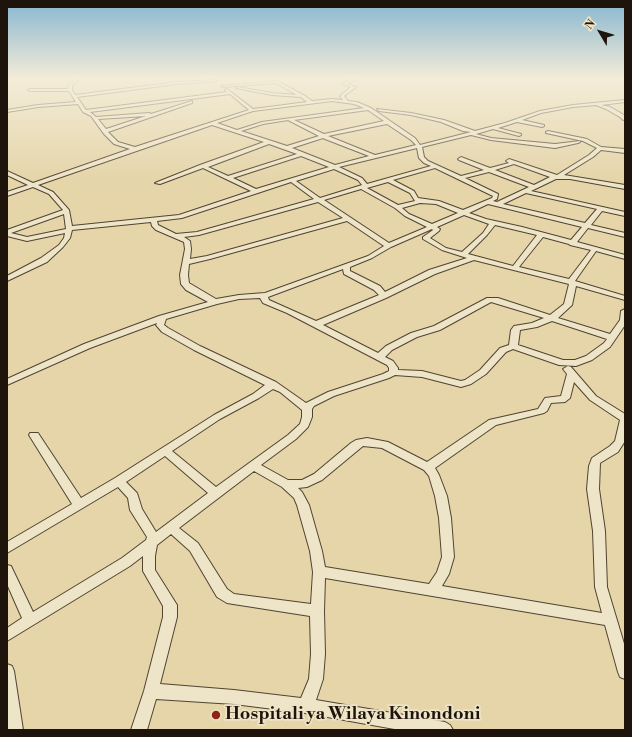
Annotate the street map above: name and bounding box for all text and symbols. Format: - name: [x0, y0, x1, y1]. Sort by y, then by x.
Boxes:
- north arrow: [580, 12, 620, 52]
- text: N: [582, 17, 599, 32]
- place label: Hospitali ya Wilaya Kinondoni: [225, 704, 480, 726]
- marker: Hospitali ya Wilaya Kinondoni: [210, 709, 222, 721]

